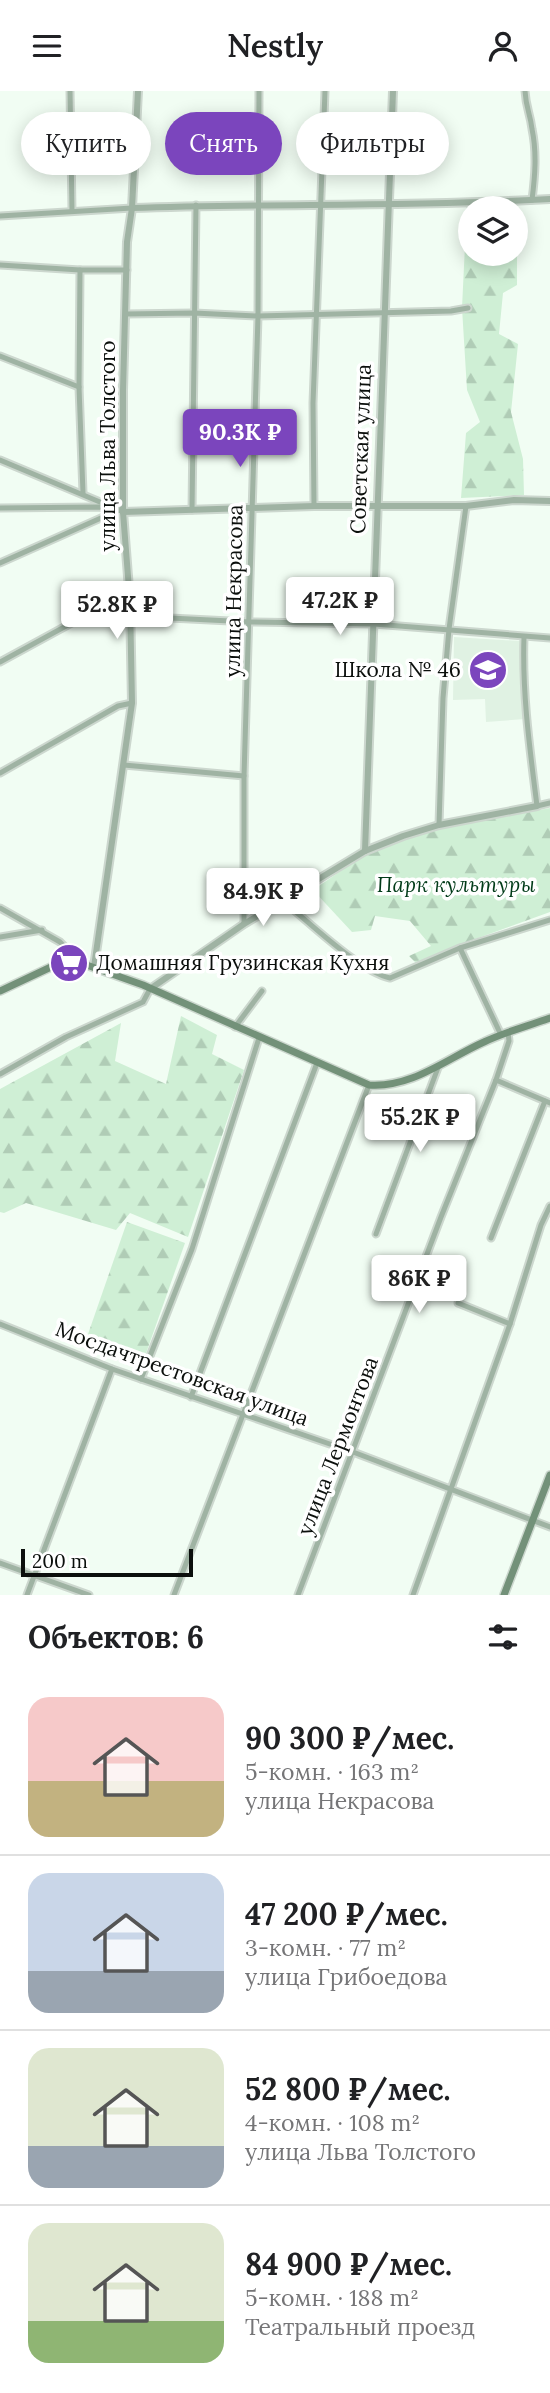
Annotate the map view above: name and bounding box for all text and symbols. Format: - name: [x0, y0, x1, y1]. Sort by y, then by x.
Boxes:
- text: Nestly: [227, 25, 323, 66]
- icon: menu: [28, 27, 66, 65]
- icon: person: [484, 27, 522, 65]
- chip: Купить: [21, 112, 151, 175]
- chip: Снять: [165, 112, 282, 175]
- chip: Фильтры: [296, 112, 449, 175]
- map controls: [458, 196, 528, 266]
- button: layers: [458, 196, 528, 266]
- street label: улица Льва Толстого: [94, 341, 121, 551]
- street label: Советская улица: [344, 363, 377, 535]
- pin: 90.3K ₽: [175, 409, 305, 469]
- text: 90.3K ₽: [199, 417, 281, 446]
- street label: улица Некрасова: [218, 504, 249, 678]
- pin: 47.2K ₽: [275, 577, 405, 637]
- pin: 52.8K ₽: [52, 581, 182, 641]
- text: 47.2K ₽: [302, 585, 378, 614]
- text: 52.8K ₽: [77, 589, 157, 618]
- school or university icon: Школа № 46: [467, 649, 509, 691]
- place label: Школа № 46: [334, 656, 461, 683]
- pin: 84.9K ₽: [198, 869, 328, 928]
- park label: Парк культуры: [377, 871, 535, 898]
- text: 84.9K ₽: [222, 876, 304, 905]
- supermarket icon: Домашняя Грузинская Кухня: [48, 942, 90, 984]
- place label: Домашняя Грузинская Кухня: [96, 949, 390, 976]
- pin: 55.2K ₽: [355, 1095, 485, 1154]
- text: 55.2K ₽: [380, 1102, 460, 1131]
- pin: 86K ₽: [370, 1255, 468, 1315]
- text: 86K ₽: [387, 1263, 451, 1292]
- street label: Мосдачтрестовская улица: [52, 1315, 313, 1432]
- street label: улица Лермонтова: [291, 1352, 384, 1539]
- scale bar: [21, 1546, 192, 1578]
- text: 200 m: [32, 1549, 88, 1573]
- text: Объектов: 6: [28, 1618, 204, 1656]
- icon: filters: [484, 1618, 522, 1656]
- text: 90 300 ₽/мес.: [245, 1719, 454, 1757]
- icon: home: [84, 1725, 168, 1809]
- text: 5-комн. · 163 m²: [245, 1757, 419, 1786]
- text: улица Некрасова: [245, 1786, 434, 1815]
- text: 47 200 ₽/мес.: [245, 1895, 448, 1933]
- icon: home: [84, 1901, 168, 1985]
- text: 3-комн. · 77 m²: [245, 1933, 406, 1962]
- text: улица Грибоедова: [245, 1962, 447, 1991]
- text: 52 800 ₽/мес.: [245, 2070, 451, 2108]
- icon: home: [84, 2076, 168, 2160]
- text: 4-комн. · 108 m²: [245, 2108, 420, 2137]
- text: улица Льва Толстого: [245, 2137, 476, 2166]
- text: 84 900 ₽/мес.: [245, 2245, 452, 2283]
- icon: home: [84, 2251, 168, 2335]
- text: 5-комн. · 188 m²: [245, 2283, 419, 2312]
- text: Театральный проезд: [245, 2312, 475, 2341]

